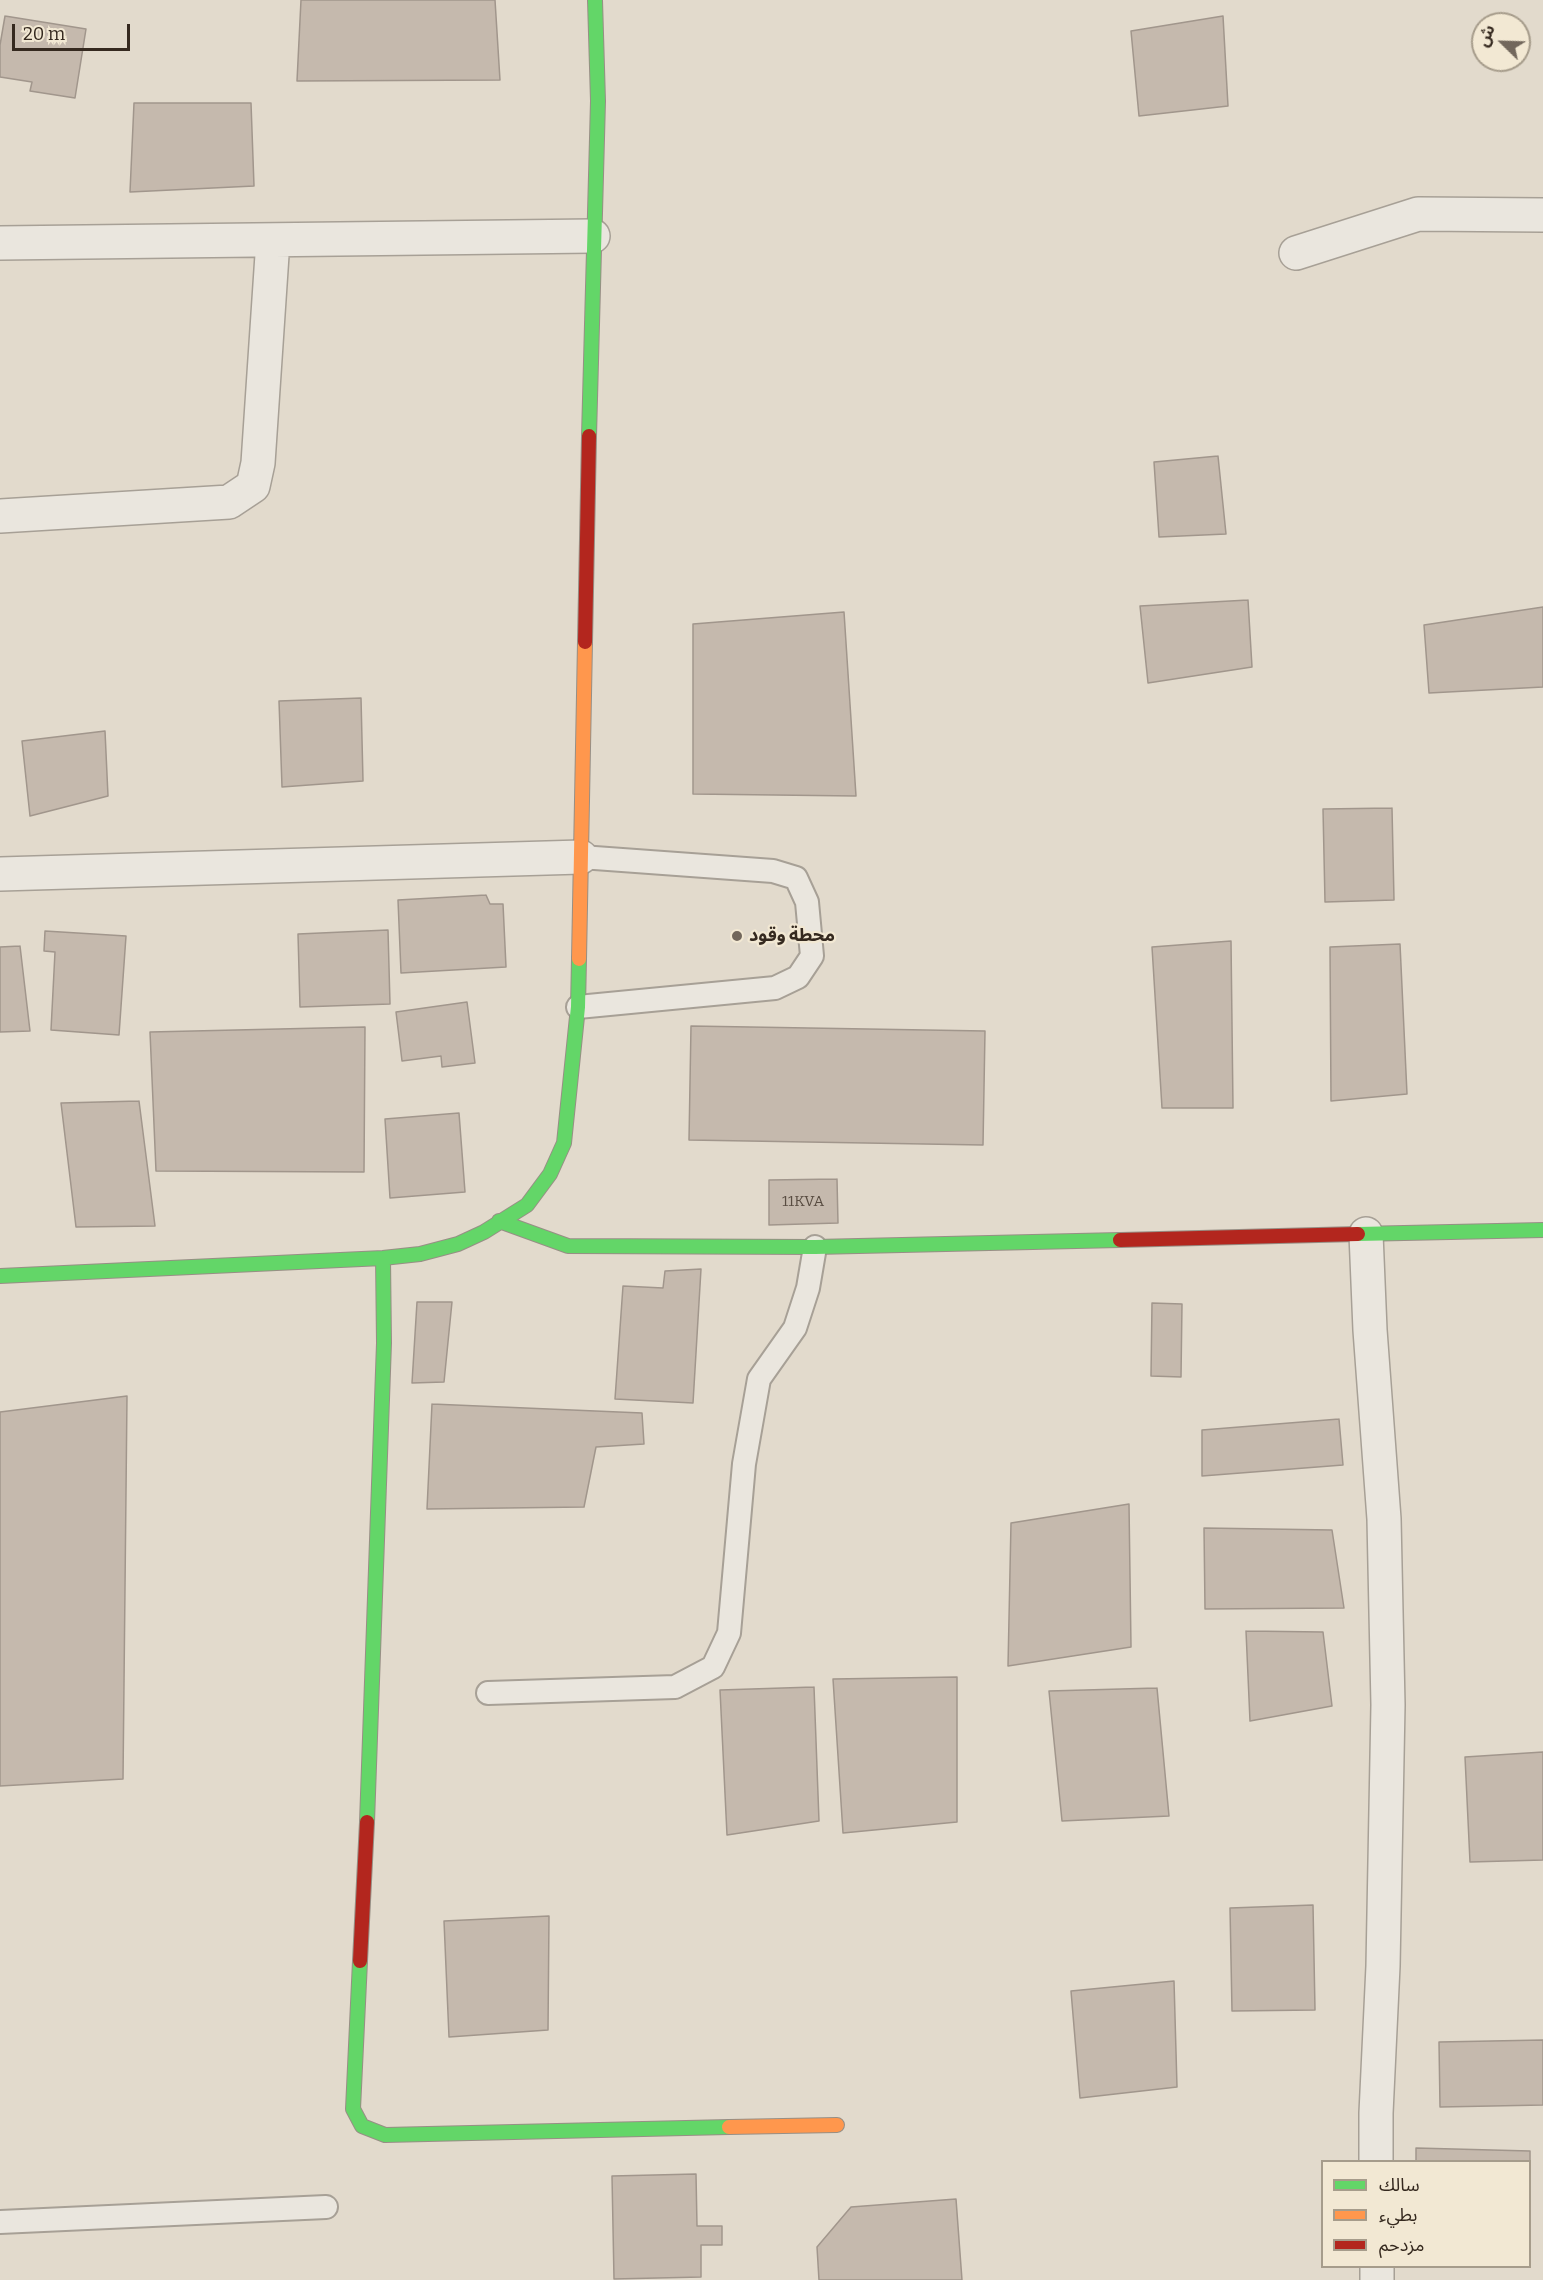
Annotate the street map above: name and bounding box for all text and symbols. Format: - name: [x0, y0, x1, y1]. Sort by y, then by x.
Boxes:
- scale bar: [15, 12, 134, 50]
- north arrow: [1471, 12, 1531, 72]
- text: ش: [1473, 22, 1499, 49]
- text: 20 m: [23, 23, 65, 45]
- place label: محطة وقود: [749, 925, 835, 947]
- marker: محطة وقود: [730, 929, 744, 943]
- house number: 11KVA: [782, 1193, 824, 1211]
- legend: [1321, 2160, 1531, 2268]
- text: سالك: [1379, 2174, 1420, 2196]
- text: بطيء: [1379, 2204, 1417, 2226]
- text: مزدحم: [1379, 2234, 1424, 2256]

